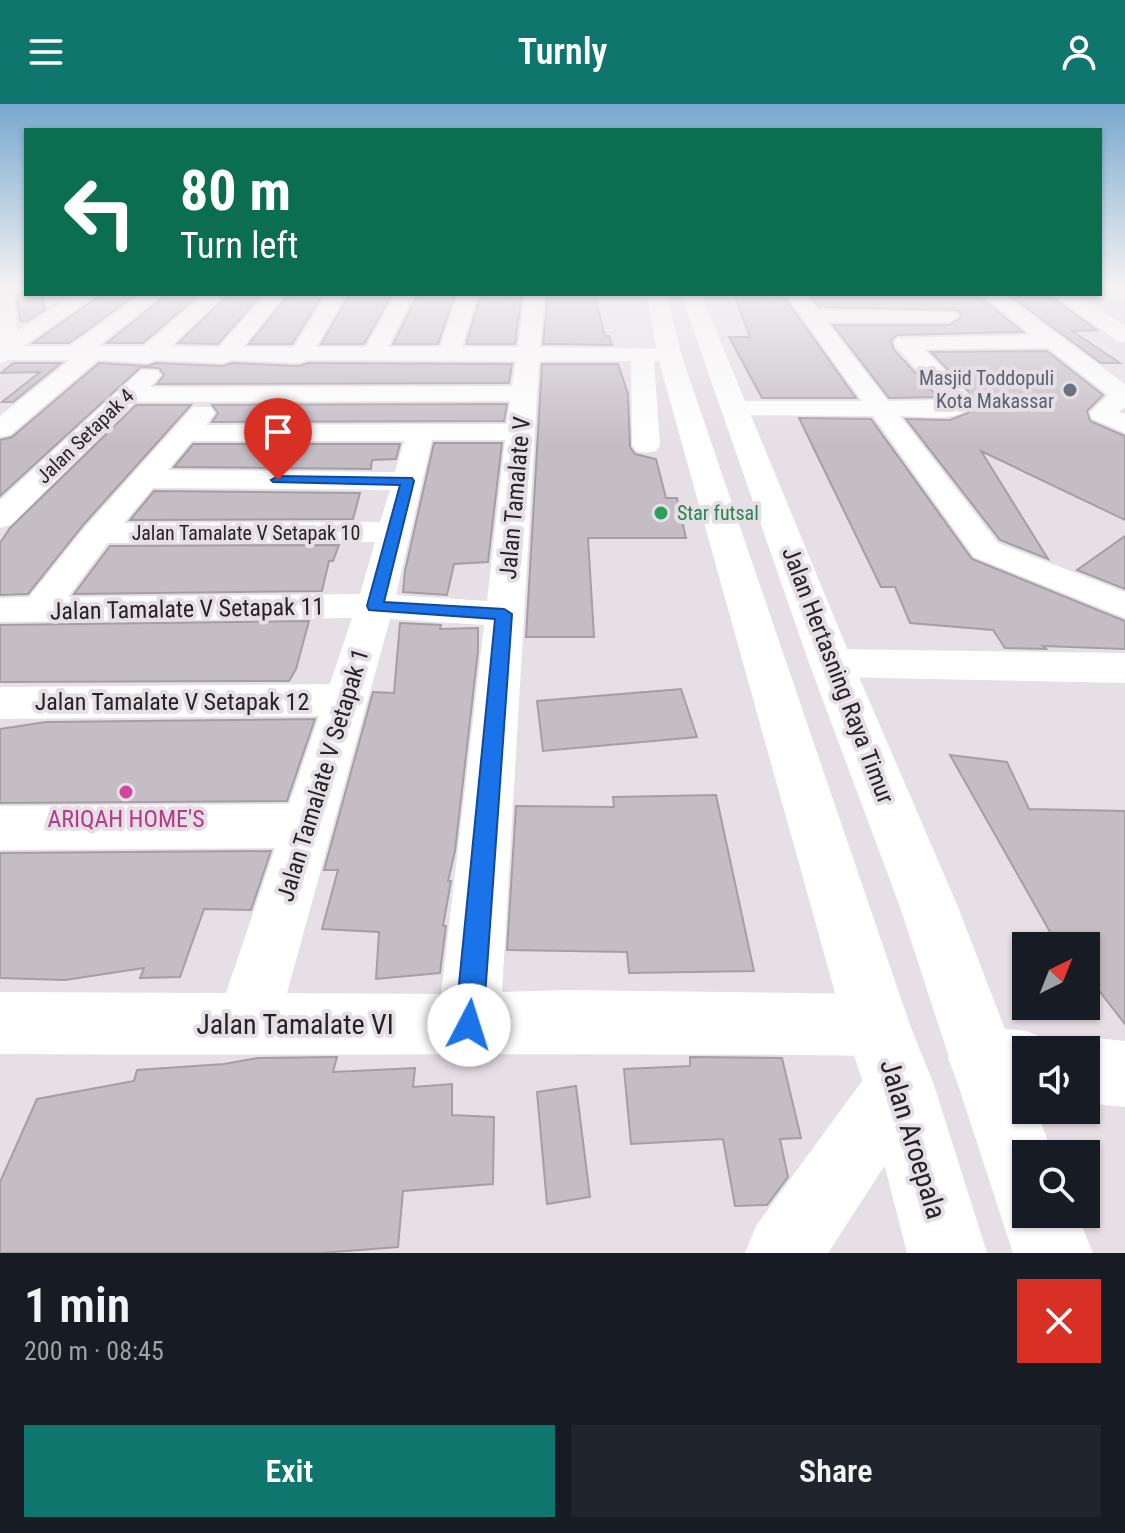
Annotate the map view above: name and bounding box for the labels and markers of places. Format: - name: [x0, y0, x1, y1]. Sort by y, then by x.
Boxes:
- place label: Masjid Toddopuli Kota Makassar: [919, 366, 1054, 413]
- marker: Masjid Toddopuli Kota Makassar: [1061, 381, 1079, 399]
- pin: [244, 398, 312, 480]
- place label: Star futsal: [677, 501, 759, 525]
- marker: Star futsal: [652, 504, 670, 522]
- marker: ARIQAH HOME'S: [117, 783, 135, 801]
- place label: ARIQAH HOME'S: [47, 805, 205, 833]

